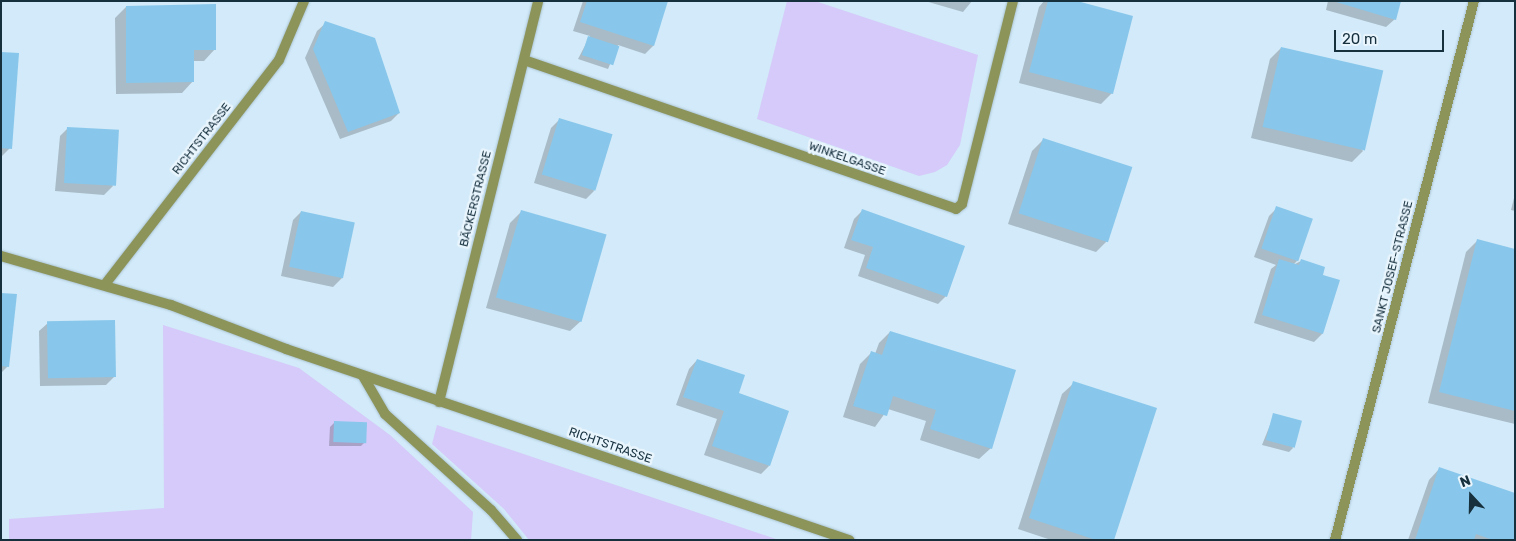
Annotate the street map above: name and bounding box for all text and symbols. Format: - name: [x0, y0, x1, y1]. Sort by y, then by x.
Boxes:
- scale bar: [1336, 20, 1446, 52]
- text: 20 m: [1342, 30, 1377, 48]
- street label: RICHTSTRASSE: [170, 100, 234, 178]
- street label: WINKELGASSE: [807, 139, 887, 179]
- street label: BÄCKERSTRASSE: [457, 150, 495, 248]
- street label: SANKT JOSEF-STRASSE: [1370, 199, 1416, 335]
- street label: RICHTSTRASSE: [567, 425, 653, 467]
- north arrow: [1446, 471, 1496, 521]
- text: N: [1458, 472, 1473, 491]

